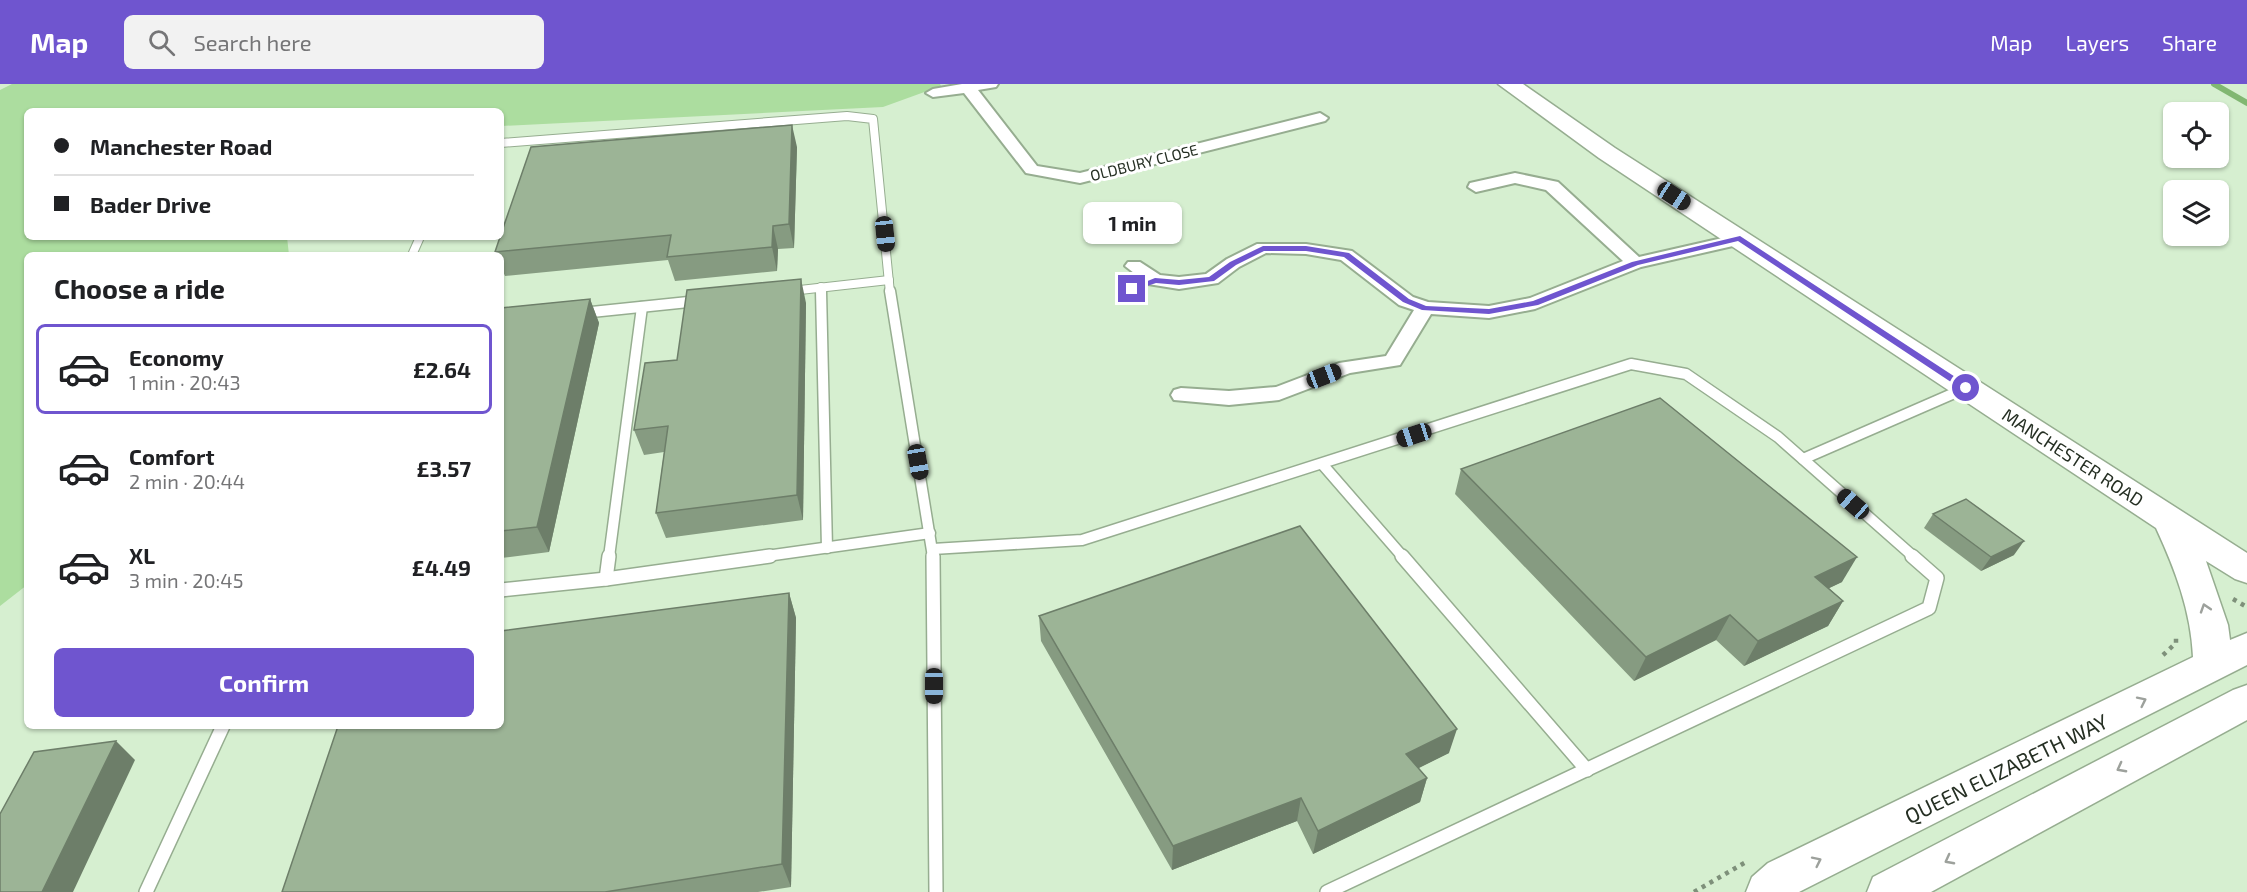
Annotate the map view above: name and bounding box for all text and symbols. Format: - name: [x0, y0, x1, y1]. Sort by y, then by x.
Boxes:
- search box: [124, 15, 544, 69]
- text: Map: [30, 25, 88, 59]
- icon: search: [145, 26, 178, 59]
- text: Search here: [193, 29, 312, 55]
- text: Map: [1990, 30, 2032, 55]
- text: Layers: [2065, 30, 2129, 55]
- text: Share: [2162, 30, 2217, 55]
- map controls: [2163, 102, 2229, 246]
- button: locate: [2163, 102, 2229, 168]
- text: Manchester Road: [90, 133, 272, 159]
- street label: OLDBURY CLOSE: [1088, 140, 1200, 184]
- car: [1654, 179, 1694, 213]
- button: layers: [2163, 180, 2229, 246]
- text: Bader Drive: [90, 191, 211, 217]
- callout: 1 min: [1082, 202, 1182, 244]
- text: 1 min: [1108, 211, 1157, 235]
- car: [874, 215, 896, 253]
- text: Choose a ride: [54, 272, 225, 304]
- route end: [1118, 275, 1145, 302]
- icon: car: [57, 342, 111, 396]
- text: Economy: [129, 344, 224, 370]
- text: £2.64: [413, 356, 471, 382]
- car: [1304, 361, 1344, 391]
- text: 1 min · 20:43: [129, 370, 241, 394]
- route start: [1952, 374, 1979, 401]
- street label: MANCHESTER ROAD: [1998, 403, 2148, 511]
- car: [1394, 421, 1434, 449]
- icon: car: [57, 441, 111, 495]
- text: Comfort: [129, 443, 214, 469]
- car: [906, 443, 930, 481]
- text: £3.57: [417, 455, 471, 481]
- text: 2 min · 20:44: [129, 469, 245, 493]
- car: [1834, 485, 1872, 523]
- icon: car: [57, 540, 111, 594]
- text: XL: [129, 542, 155, 568]
- text: £4.49: [412, 554, 471, 580]
- text: 3 min · 20:45: [129, 568, 243, 592]
- one-way arrow: [2199, 603, 2212, 614]
- button: Confirm: [54, 648, 474, 717]
- car: [925, 668, 943, 704]
- one-way arrow: [2136, 696, 2147, 708]
- street label: QUEEN ELIZABETH WAY: [1900, 708, 2112, 829]
- one-way arrow: [2117, 761, 2127, 772]
- one-way arrow: [1945, 853, 1955, 864]
- one-way arrow: [1810, 857, 1821, 869]

